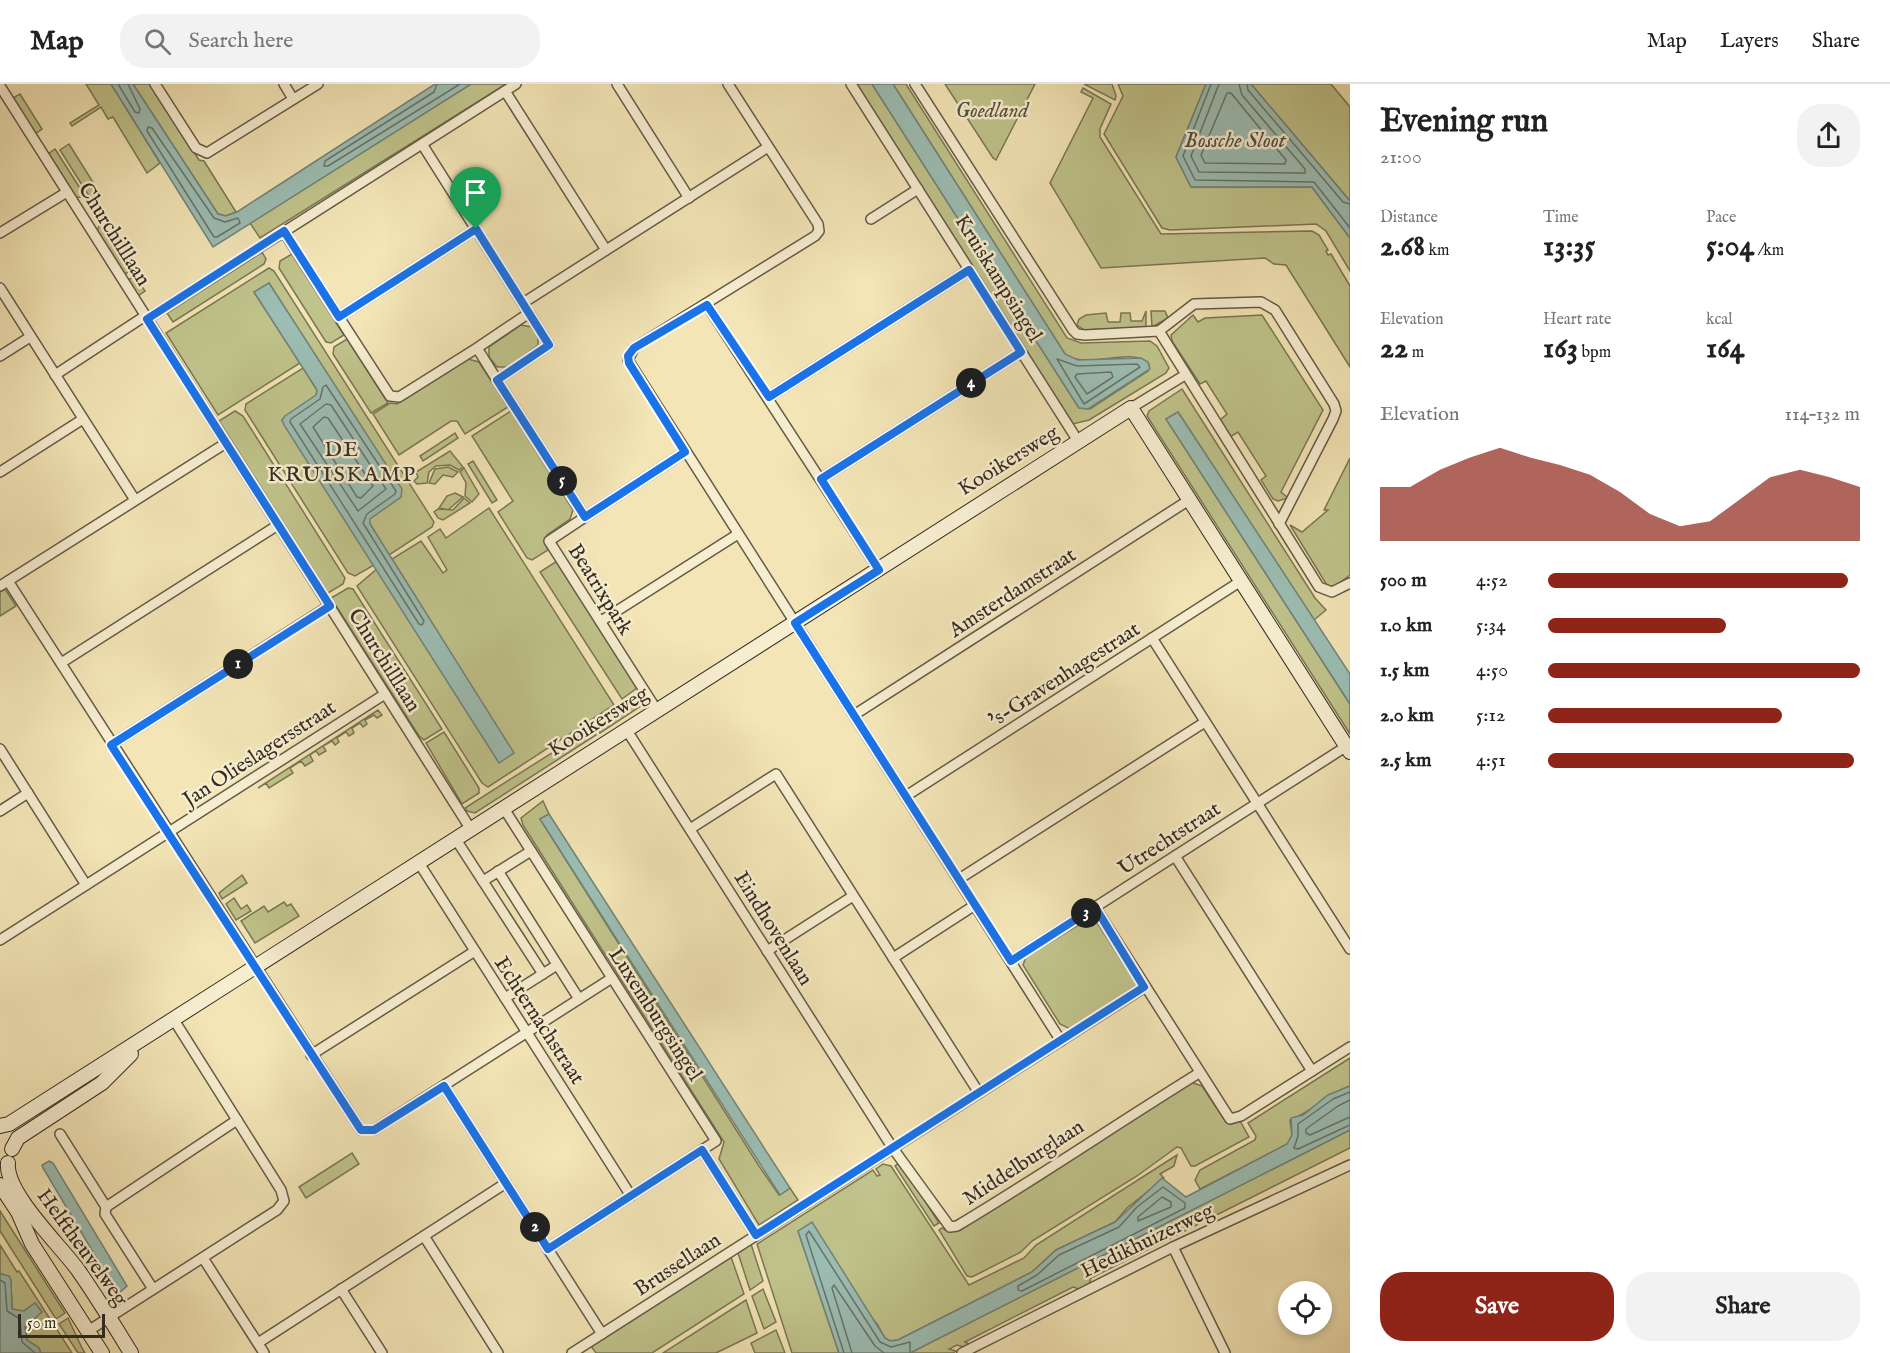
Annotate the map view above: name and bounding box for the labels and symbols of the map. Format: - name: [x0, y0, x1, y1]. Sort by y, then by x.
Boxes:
- park label: Goedland: [956, 98, 1031, 125]
- water label: Bossche Sloot: [1184, 127, 1287, 155]
- pin: [450, 167, 501, 229]
- street label: Churchilllaan: [71, 178, 156, 292]
- street label: Kruiskampsingel: [948, 210, 1048, 348]
- pin: 4: [956, 368, 986, 398]
- street label: Kooikersweg: [953, 419, 1065, 503]
- district label: DE KRUISKAMP: [268, 436, 416, 489]
- pin: 5: [547, 466, 577, 496]
- street label: Beatrixpark: [561, 539, 639, 641]
- street label: Amsterdamstraat: [943, 542, 1082, 645]
- street label: Churchilllaan: [341, 604, 426, 718]
- street label: 's-Gravenhagestraat: [984, 616, 1146, 734]
- pin: 1: [223, 649, 253, 679]
- street label: Kooikersweg: [543, 680, 655, 764]
- street label: Jan Olieslagersstraat: [176, 695, 341, 815]
- street label: Utrechtstraat: [1113, 796, 1226, 882]
- street label: Eindhovenlaan: [727, 867, 819, 991]
- pin: 3: [1071, 898, 1101, 928]
- street label: Luxemburgsingel: [602, 943, 708, 1087]
- street label: Echternachstraat: [487, 952, 590, 1090]
- street label: Middelburglaan: [958, 1114, 1090, 1213]
- street label: Helftheuvelweg: [30, 1184, 134, 1312]
- street label: Hedikhuizerweg: [1077, 1197, 1219, 1285]
- pin: 2: [520, 1212, 550, 1242]
- street label: Brussellaan: [629, 1227, 726, 1303]
- scale bar: [18, 1311, 105, 1338]

